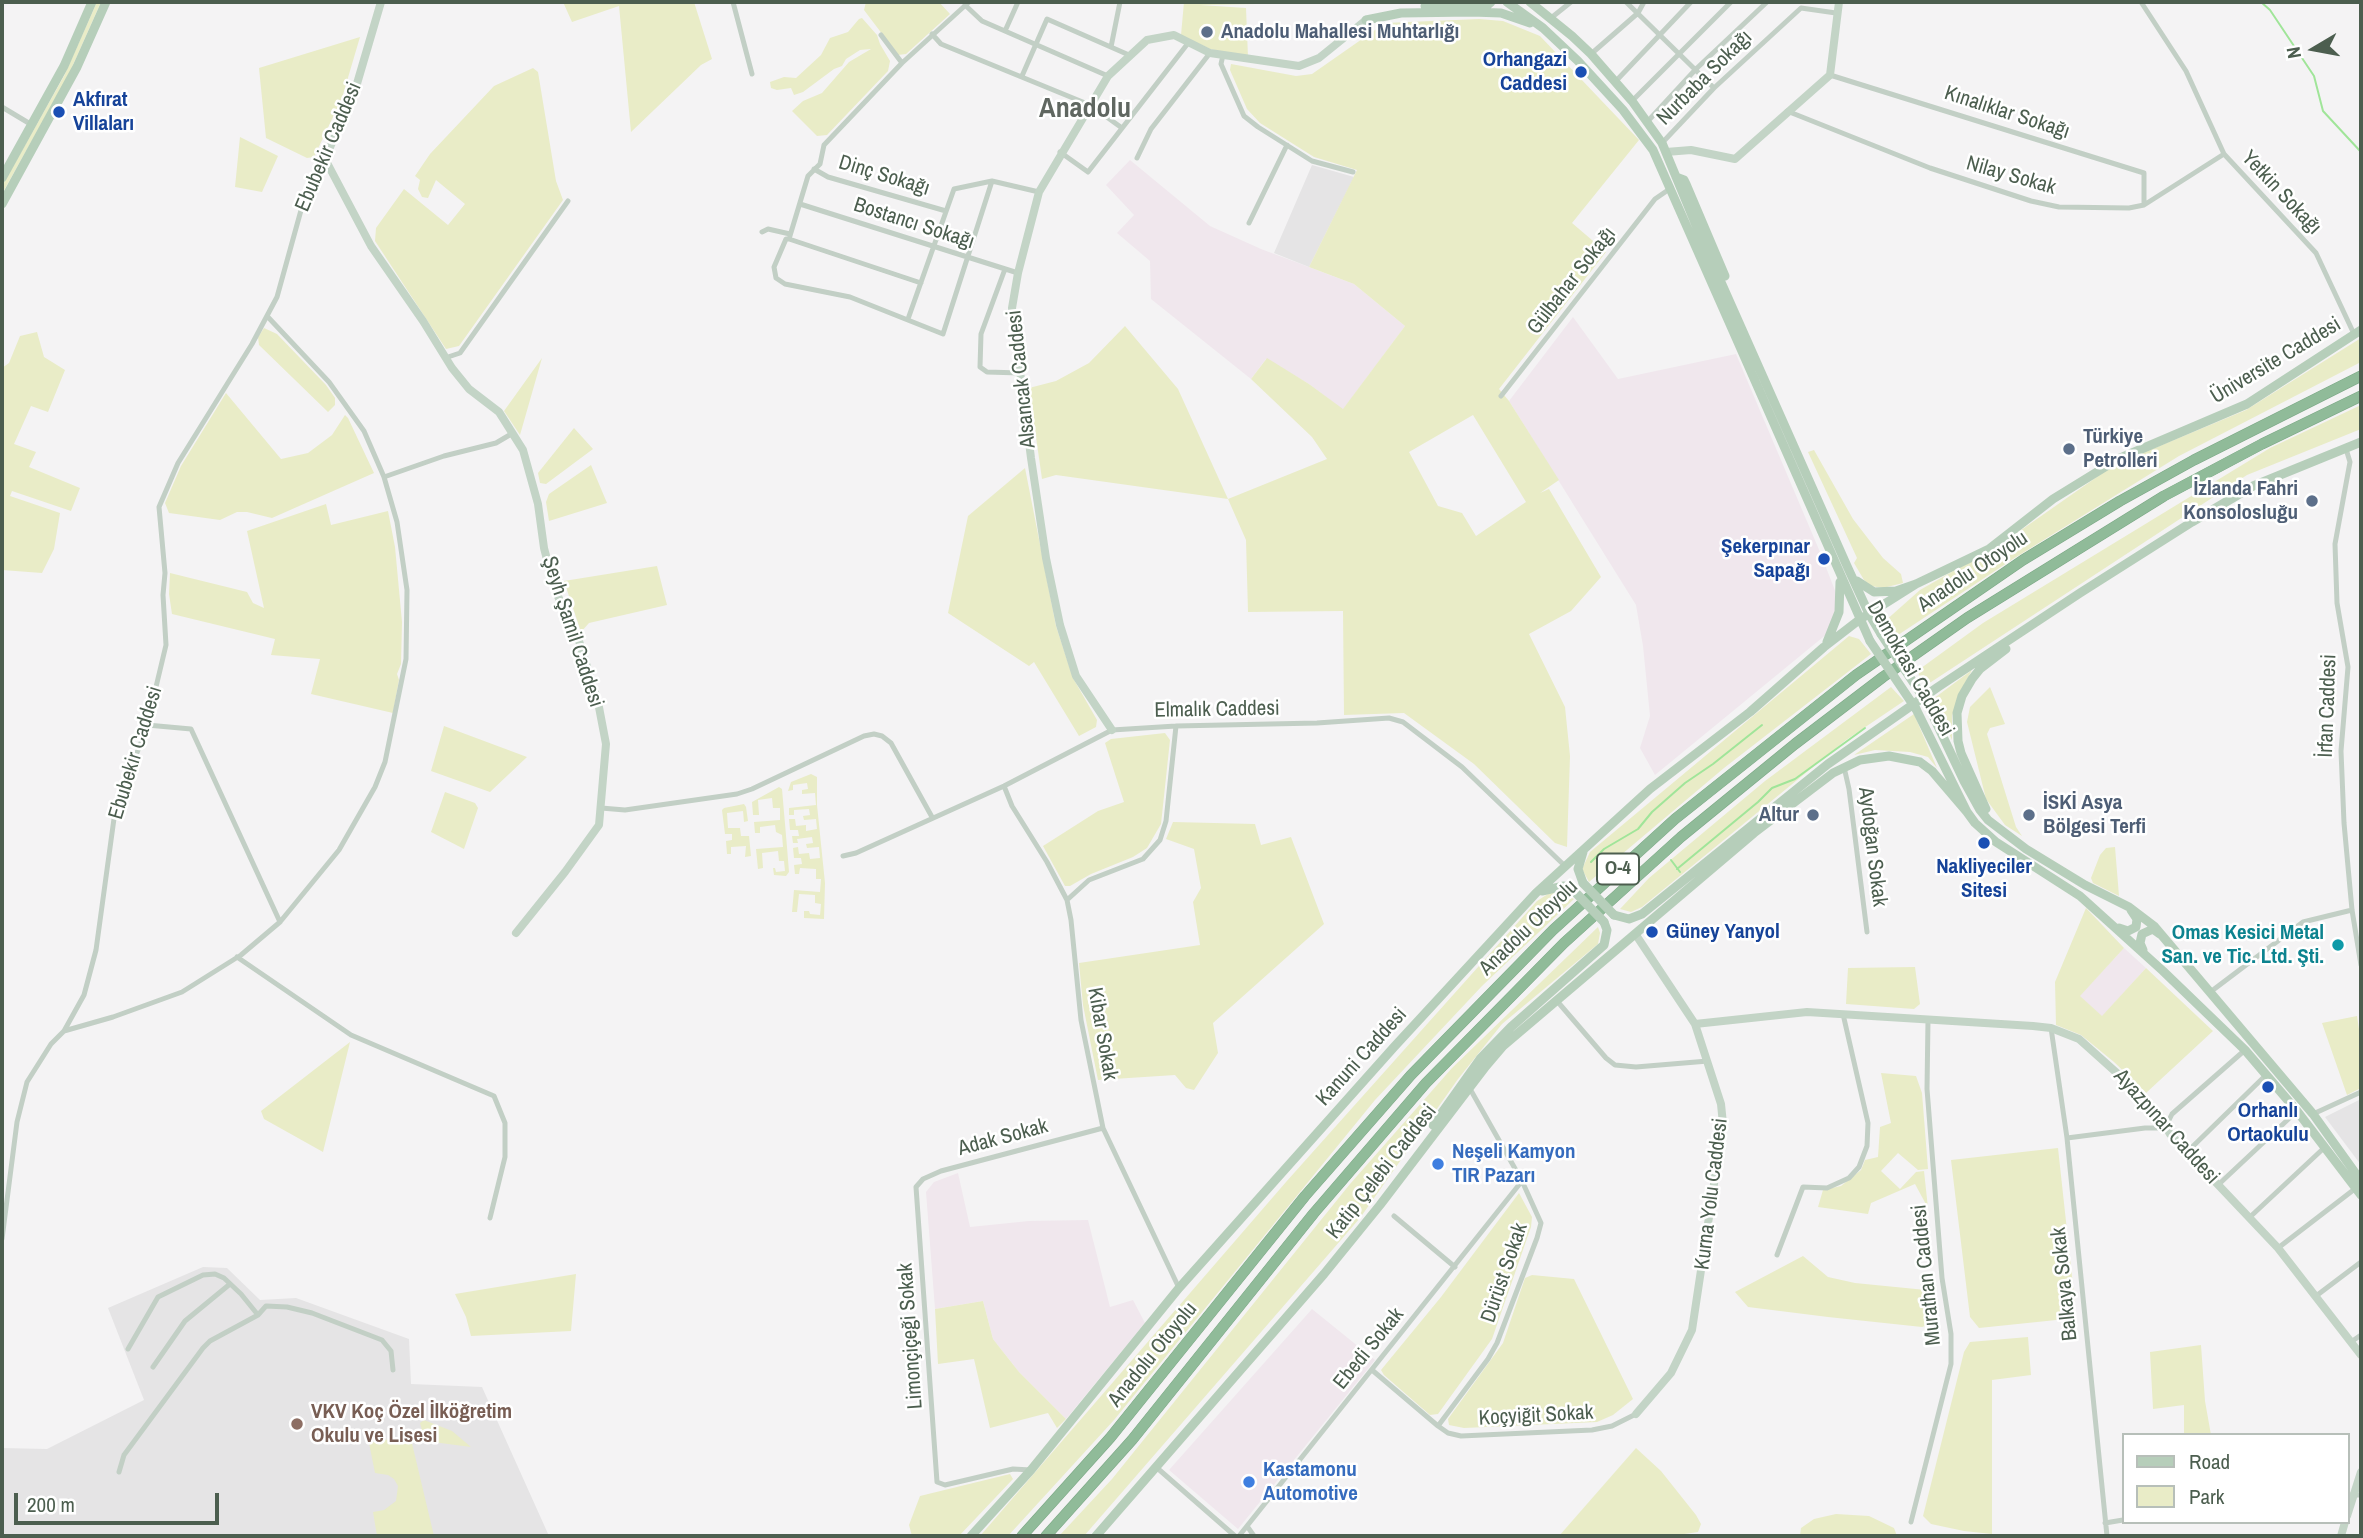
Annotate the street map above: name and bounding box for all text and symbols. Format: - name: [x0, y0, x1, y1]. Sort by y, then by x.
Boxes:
- north arrow: [2279, 14, 2349, 84]
- place label: Anadolu Mahallesi Muhtarlığı: [1221, 19, 1459, 45]
- marker: Anadolu Mahallesi Muhtarlığı: [1199, 24, 1215, 40]
- street label: Nurbaba Sokağı: [1652, 25, 1758, 131]
- text: N: [2280, 45, 2307, 60]
- place label: Orhangazi Caddesi: [1483, 47, 1567, 97]
- marker: Orhangazi Caddesi: [1573, 64, 1589, 80]
- street label: Ebubekir Caddesi: [290, 79, 368, 215]
- street label: Kınalıklar Sokağı: [1941, 81, 2073, 145]
- place label: Akfırat Villaları: [73, 87, 134, 137]
- district label: Anadolu: [1039, 92, 1131, 126]
- marker: Akfırat Villaları: [51, 104, 67, 120]
- street label: Yetkin Sokağı: [2236, 146, 2326, 240]
- street label: Dinç Sokağı: [835, 150, 933, 202]
- street label: Nilay Sokak: [1963, 151, 2059, 201]
- street label: Bostancı Sokağı: [850, 193, 978, 255]
- street label: Gülbahar Sokağı: [1522, 222, 1622, 340]
- street label: Alsancak Caddesi: [1002, 309, 1042, 449]
- street label: Üniversite Caddesi: [2206, 312, 2346, 410]
- place label: Türkiye Petrolleri: [2083, 424, 2158, 474]
- marker: Türkiye Petrolleri: [2061, 441, 2077, 457]
- place label: İzlanda Fahri Konsolosluğu: [2183, 476, 2298, 526]
- marker: İzlanda Fahri Konsolosluğu: [2304, 493, 2320, 509]
- street label: Anadolu Otoyolu: [1913, 526, 2033, 618]
- place label: Şekerpınar Sapağı: [1721, 534, 1810, 584]
- marker: Şekerpınar Sapağı: [1816, 551, 1832, 567]
- street label: Şeyh Şamil Caddesi: [536, 553, 608, 711]
- street label: Demokrasi Caddesi: [1861, 597, 1959, 741]
- street label: İrfan Caddesi: [2314, 654, 2342, 758]
- street label: Ebubekir Caddesi: [104, 683, 168, 823]
- street label: Elmalık Caddesi: [1154, 696, 1280, 724]
- street label: Aydoğan Sokak: [1852, 786, 1892, 908]
- place label: İSKİ Asya Bölgesi Terfi: [2043, 790, 2146, 840]
- place label: Altur: [1759, 802, 1799, 828]
- marker: Altur: [1805, 807, 1821, 823]
- marker: İSKİ Asya Bölgesi Terfi: [2021, 807, 2037, 823]
- marker: Nakliyeciler Sitesi: [1976, 835, 1992, 851]
- road number: O-4: [1597, 854, 1639, 884]
- place label: Nakliyeciler Sitesi: [1936, 854, 2032, 904]
- street label: Anadolu Otoyolu: [1474, 875, 1584, 981]
- place label: Güney Yanyol: [1666, 919, 1780, 945]
- place label: Omas Kesici Metal San. ve Tic. Ltd. Şti.: [2162, 920, 2324, 970]
- marker: Güney Yanyol: [1644, 924, 1660, 940]
- marker: Omas Kesici Metal San. ve Tic. Ltd. Şti.: [2330, 937, 2346, 953]
- street label: Kibar Sokak: [1081, 986, 1123, 1082]
- street label: Kanuni Caddesi: [1311, 1003, 1413, 1111]
- street label: Ayazpınar Caddesi: [2108, 1064, 2224, 1190]
- marker: Orhanlı Ortaokulu: [2260, 1079, 2276, 1095]
- place label: Orhanlı Ortaokulu: [2227, 1098, 2309, 1148]
- street label: Katip Çelebi Caddesi: [1322, 1100, 1442, 1244]
- street label: Adak Sokak: [955, 1114, 1051, 1162]
- street label: Kurna Yolu Caddesi: [1690, 1117, 1734, 1271]
- place label: Neşeli Kamyon TIR Pazarı: [1452, 1139, 1575, 1189]
- marker: Neşeli Kamyon TIR Pazarı: [1430, 1156, 1446, 1172]
- street label: Murathan Caddesi: [1907, 1203, 1947, 1347]
- street label: Dürüst Sokak: [1476, 1220, 1534, 1326]
- street label: Balkaya Sokak: [2047, 1226, 2083, 1342]
- street label: Limonçiçeği Sokak: [893, 1262, 929, 1410]
- street label: Anadolu Otoyolu: [1103, 1298, 1203, 1412]
- street label: Ebedi Sokak: [1328, 1303, 1410, 1395]
- place label: VKV Koç Özel İlköğretim Okulu ve Lisesi: [311, 1399, 512, 1449]
- street label: Koçyiğit Sokak: [1478, 1400, 1594, 1432]
- marker: VKV Koç Özel İlköğretim Okulu ve Lisesi: [289, 1416, 305, 1432]
- legend: [2122, 1433, 2349, 1524]
- text: Road: [2189, 1447, 2230, 1476]
- place label: Kastamonu Automotive: [1263, 1457, 1358, 1507]
- marker: Kastamonu Automotive: [1241, 1474, 1257, 1490]
- scale bar: [18, 1478, 222, 1522]
- text: Park: [2189, 1482, 2224, 1511]
- text: 200 m: [27, 1490, 75, 1519]

